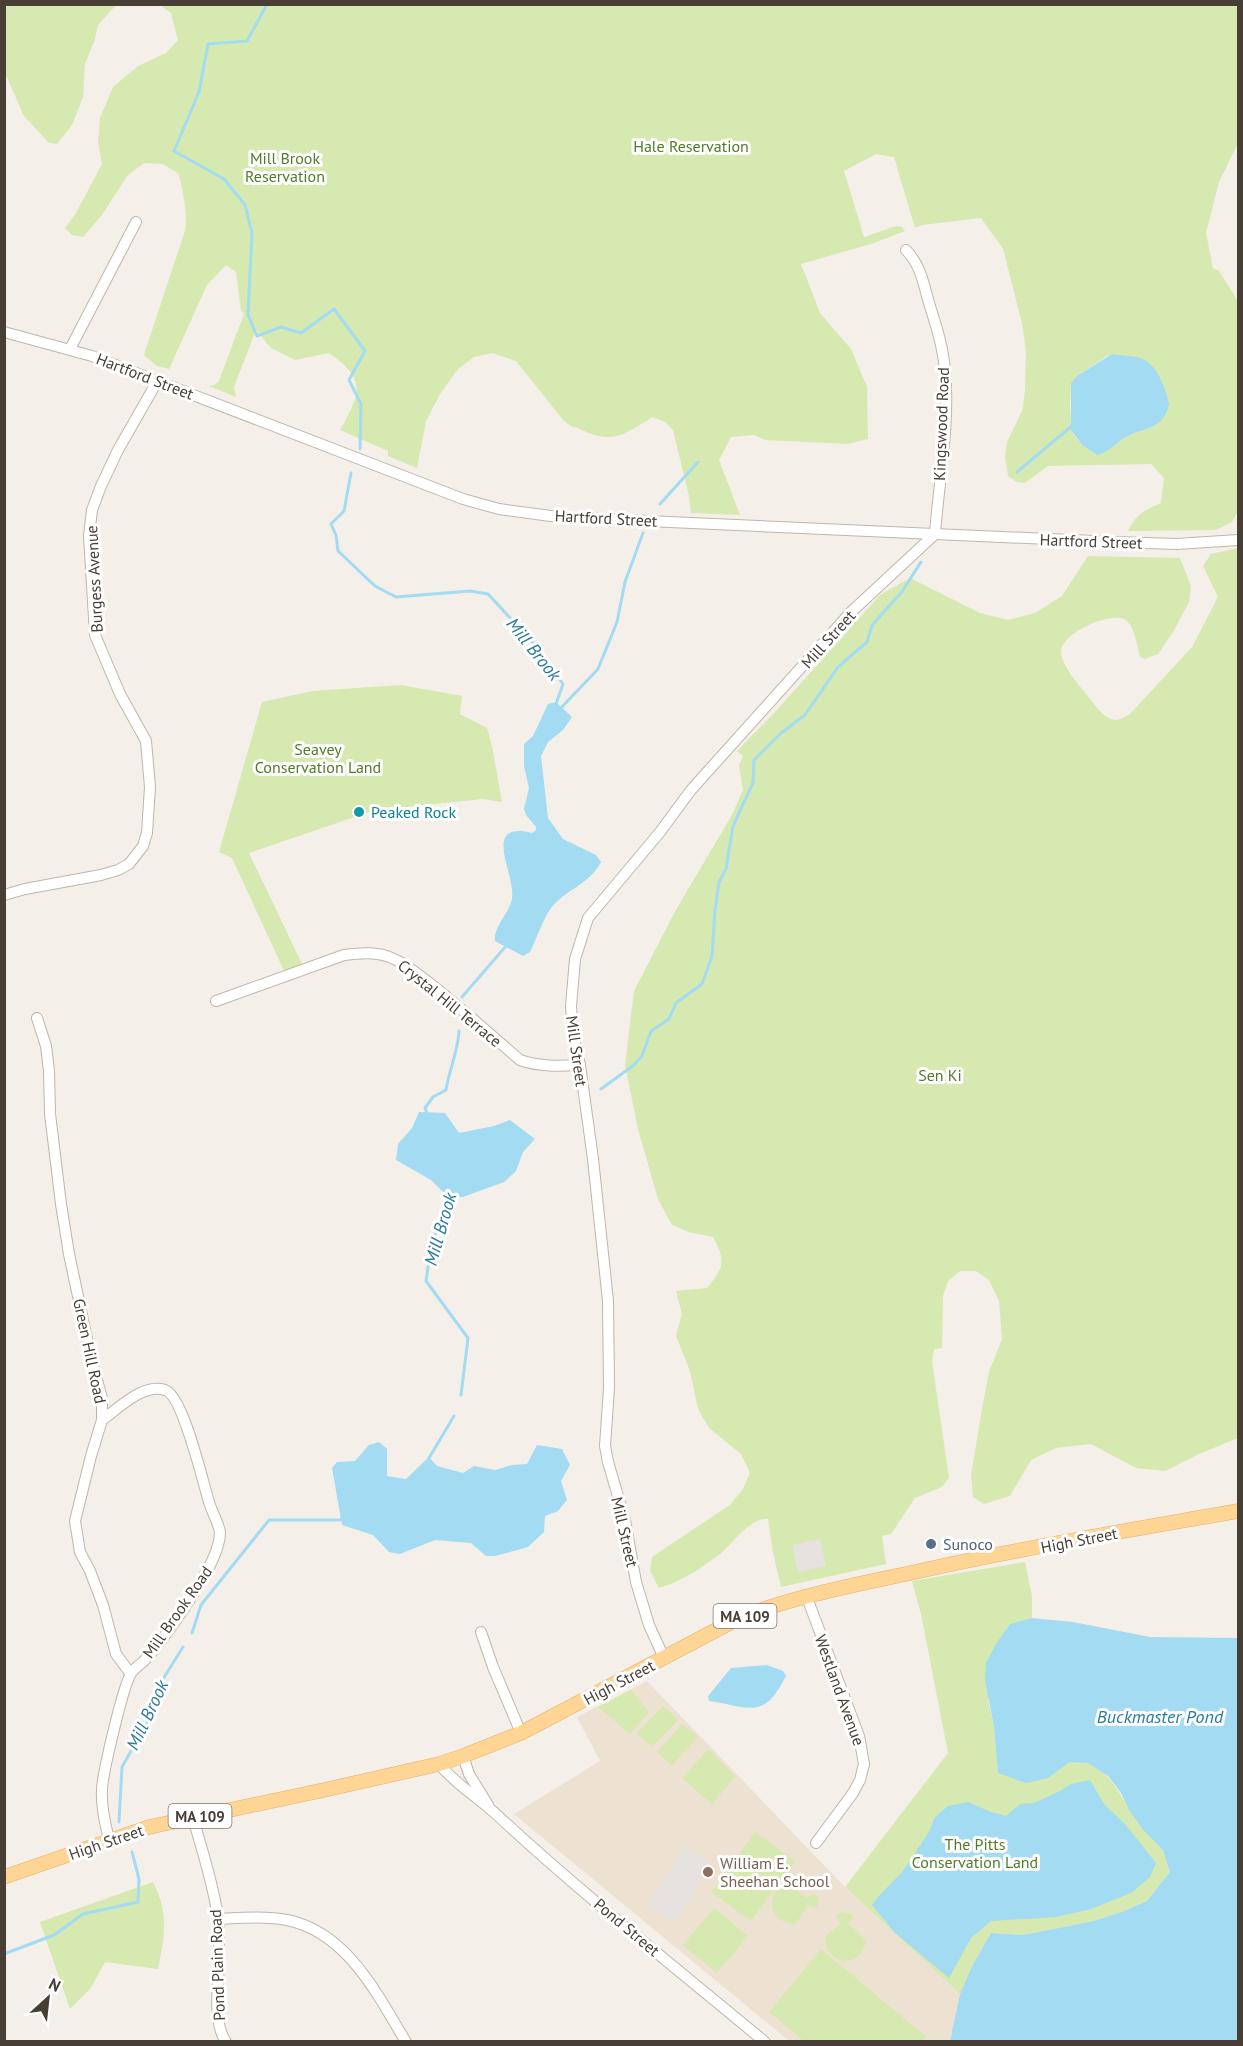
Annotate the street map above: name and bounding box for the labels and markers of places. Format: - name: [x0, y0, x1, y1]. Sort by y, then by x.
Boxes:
- place label: Peaked Rock: [371, 802, 456, 822]
- marker: Peaked Rock: [352, 805, 366, 819]
- place label: Sunoco: [943, 1534, 993, 1554]
- marker: Sunoco: [924, 1537, 938, 1551]
- place label: William E. Sheehan School: [720, 1853, 830, 1891]
- marker: William E. Sheehan School: [701, 1865, 715, 1879]

